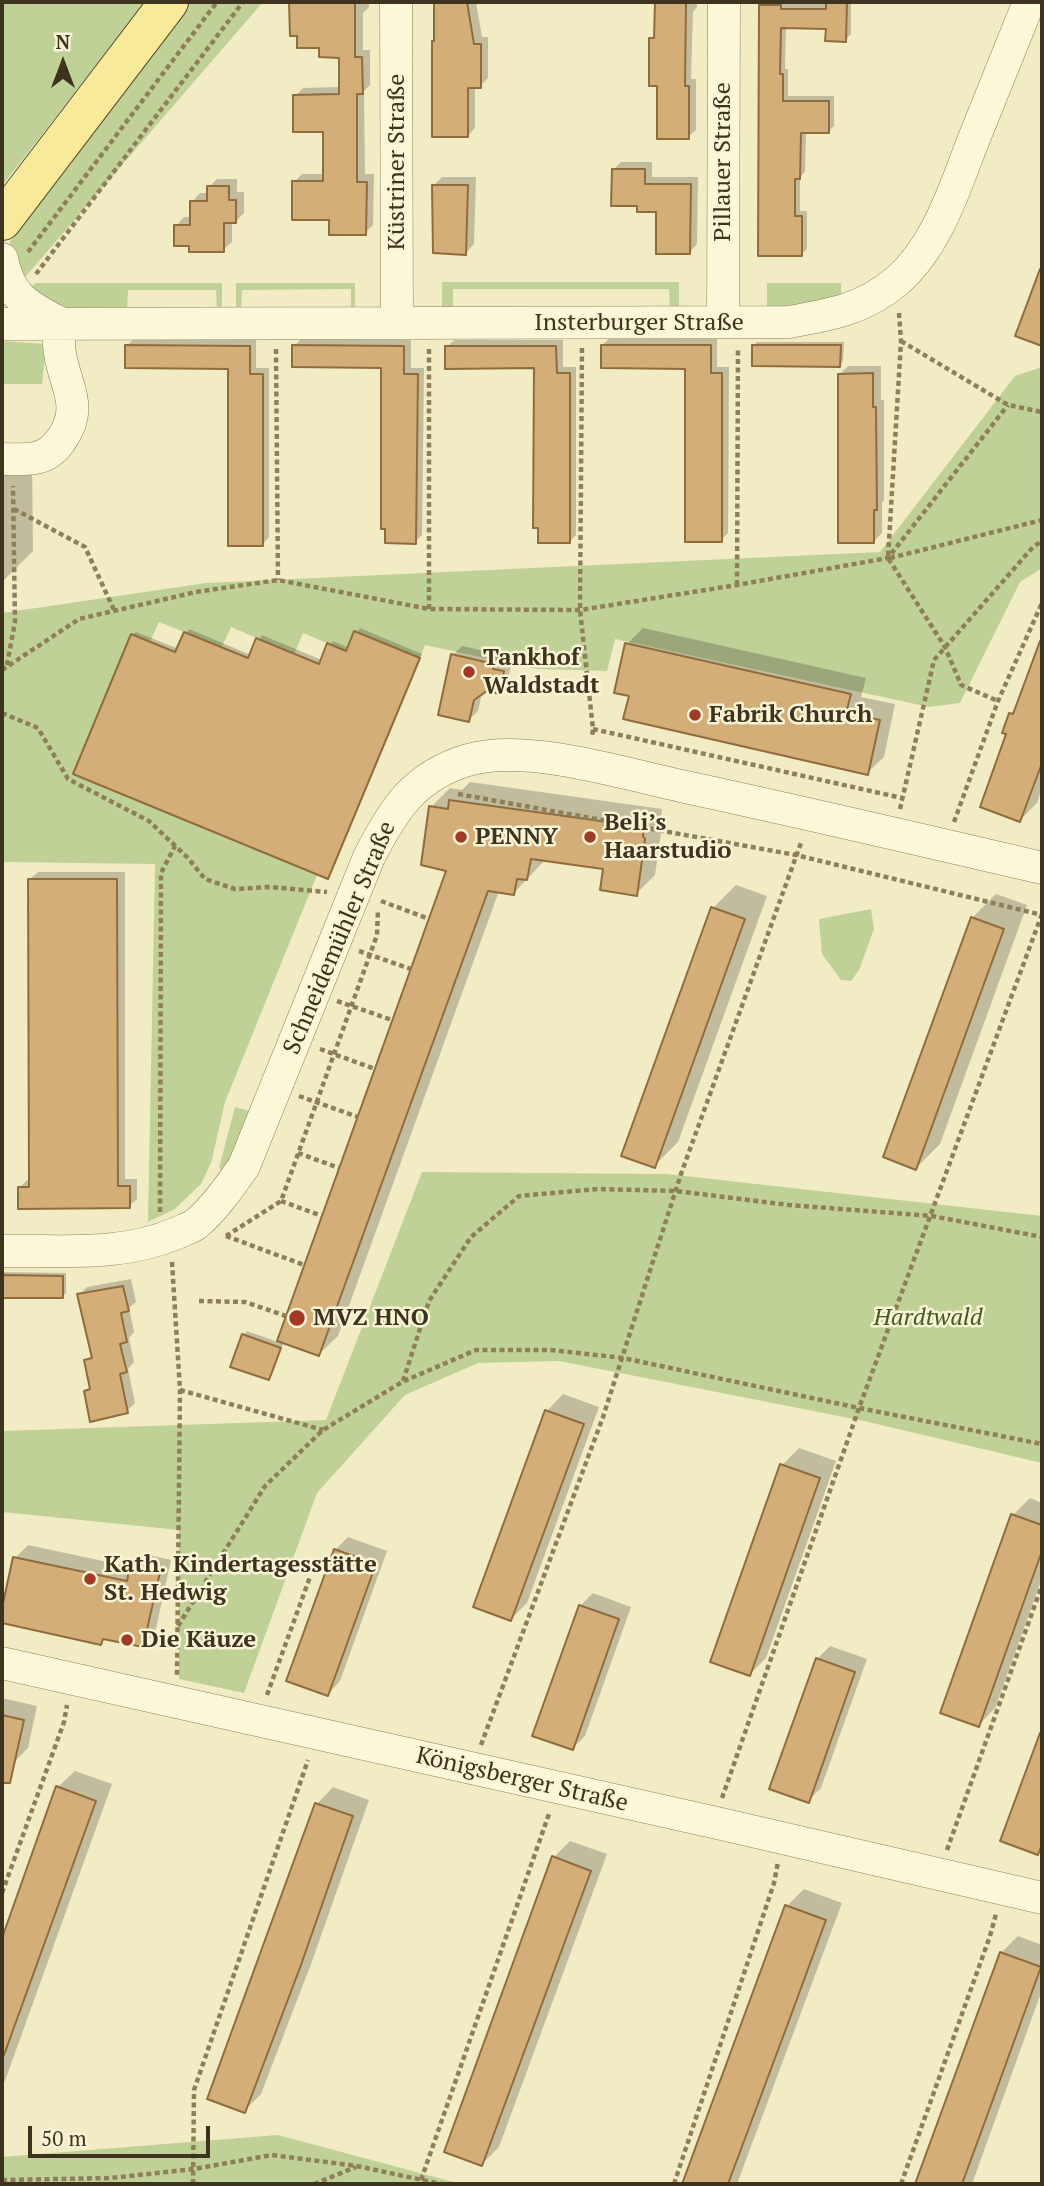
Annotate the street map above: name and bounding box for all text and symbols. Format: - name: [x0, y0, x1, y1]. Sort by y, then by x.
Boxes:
- north arrow: [28, 28, 98, 98]
- text: N: [56, 29, 70, 54]
- street label: Küstriner Straße: [383, 74, 411, 250]
- street label: Pillauer Straße: [709, 82, 737, 242]
- street label: Insterburger Straße: [534, 309, 744, 337]
- place label: Tankhof Waldstadt: [483, 644, 600, 700]
- marker: Tankhof Waldstadt: [461, 664, 477, 680]
- place label: Fabrik Church: [709, 701, 872, 729]
- marker: Fabrik Church: [687, 707, 703, 723]
- place label: Beli’s Haarstudio: [604, 809, 731, 865]
- street label: Schneidemühler Straße: [278, 817, 402, 1059]
- place label: PENNY: [475, 823, 558, 851]
- marker: PENNY: [453, 829, 469, 845]
- marker: Beli’s Haarstudio: [582, 829, 598, 845]
- place label: MVZ HNO: [313, 1304, 429, 1332]
- park label: Hardtwald: [874, 1304, 982, 1332]
- marker: MVZ HNO: [287, 1308, 307, 1328]
- place label: Kath. Kindertagesstätte St. Hedwig: [104, 1551, 377, 1607]
- marker: Kath. Kindertagesstätte St. Hedwig: [82, 1571, 98, 1587]
- place label: Die Käuze: [141, 1626, 256, 1654]
- marker: Die Käuze: [119, 1632, 135, 1648]
- street label: Königsberger Straße: [413, 1742, 631, 1818]
- scale bar: [32, 2112, 214, 2156]
- text: 50 m: [41, 2124, 87, 2152]

